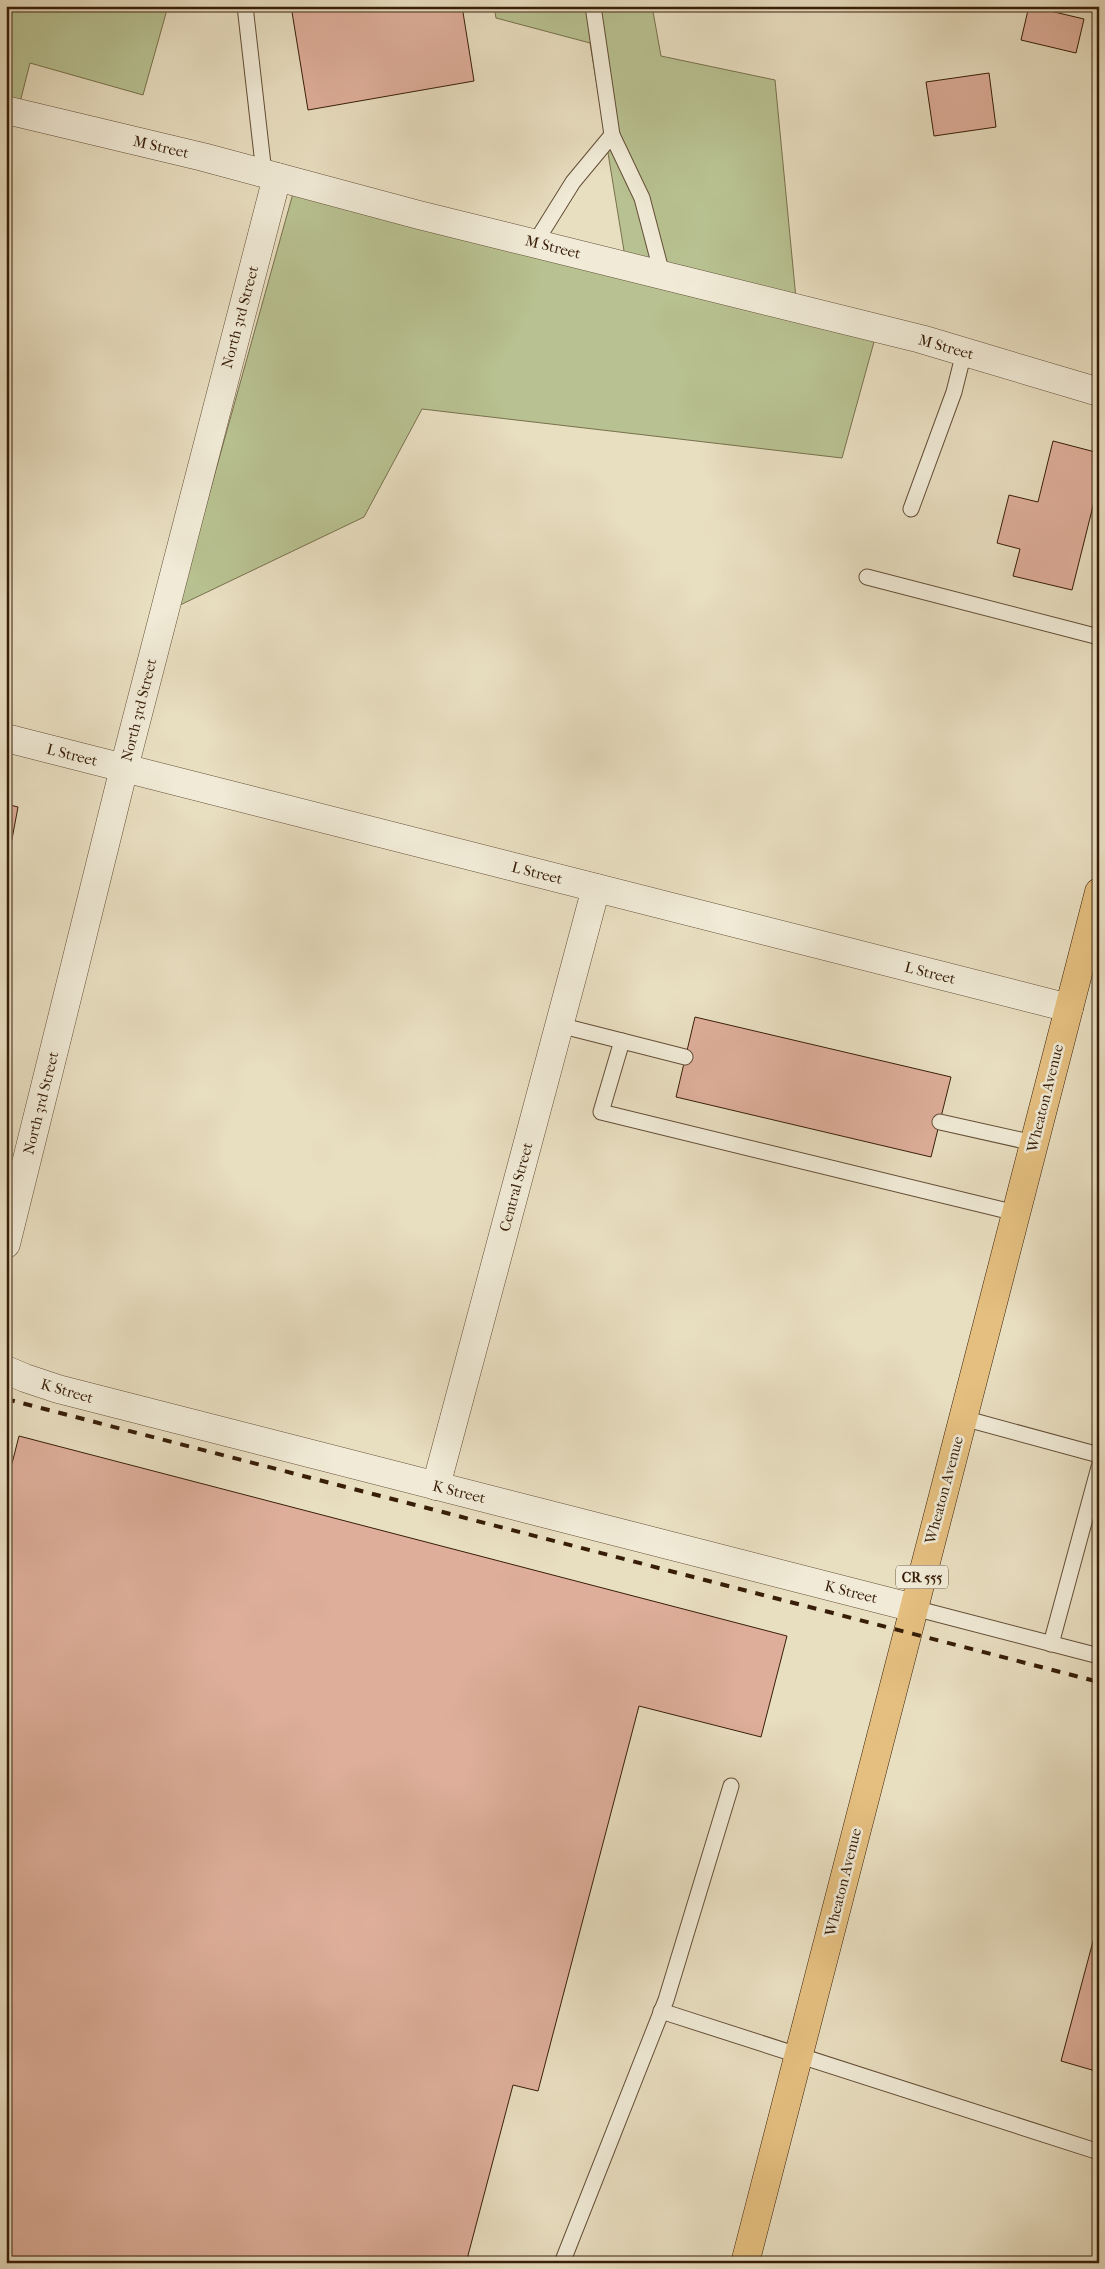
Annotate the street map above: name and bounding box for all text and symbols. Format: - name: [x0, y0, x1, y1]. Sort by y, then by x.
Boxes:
- street label: M Street: [131, 132, 191, 162]
- street label: M Street: [523, 231, 583, 263]
- street label: North 3rd Street: [218, 263, 262, 370]
- street label: M Street: [916, 331, 976, 364]
- street label: North 3rd Street: [118, 656, 161, 763]
- street label: L Street: [45, 740, 100, 770]
- street label: L Street: [510, 858, 565, 888]
- street label: L Street: [903, 958, 958, 988]
- street label: Wheaton Avenue: [1023, 1042, 1067, 1155]
- street label: North 3rd Street: [20, 1049, 63, 1156]
- street label: Central Street: [495, 1140, 537, 1234]
- street label: K Street: [39, 1375, 96, 1407]
- street label: Wheaton Avenue: [921, 1434, 967, 1547]
- street label: K Street: [431, 1477, 488, 1507]
- road number: CR 555: [896, 1565, 948, 1588]
- street label: K Street: [823, 1577, 880, 1607]
- street label: Wheaton Avenue: [821, 1826, 865, 1939]

